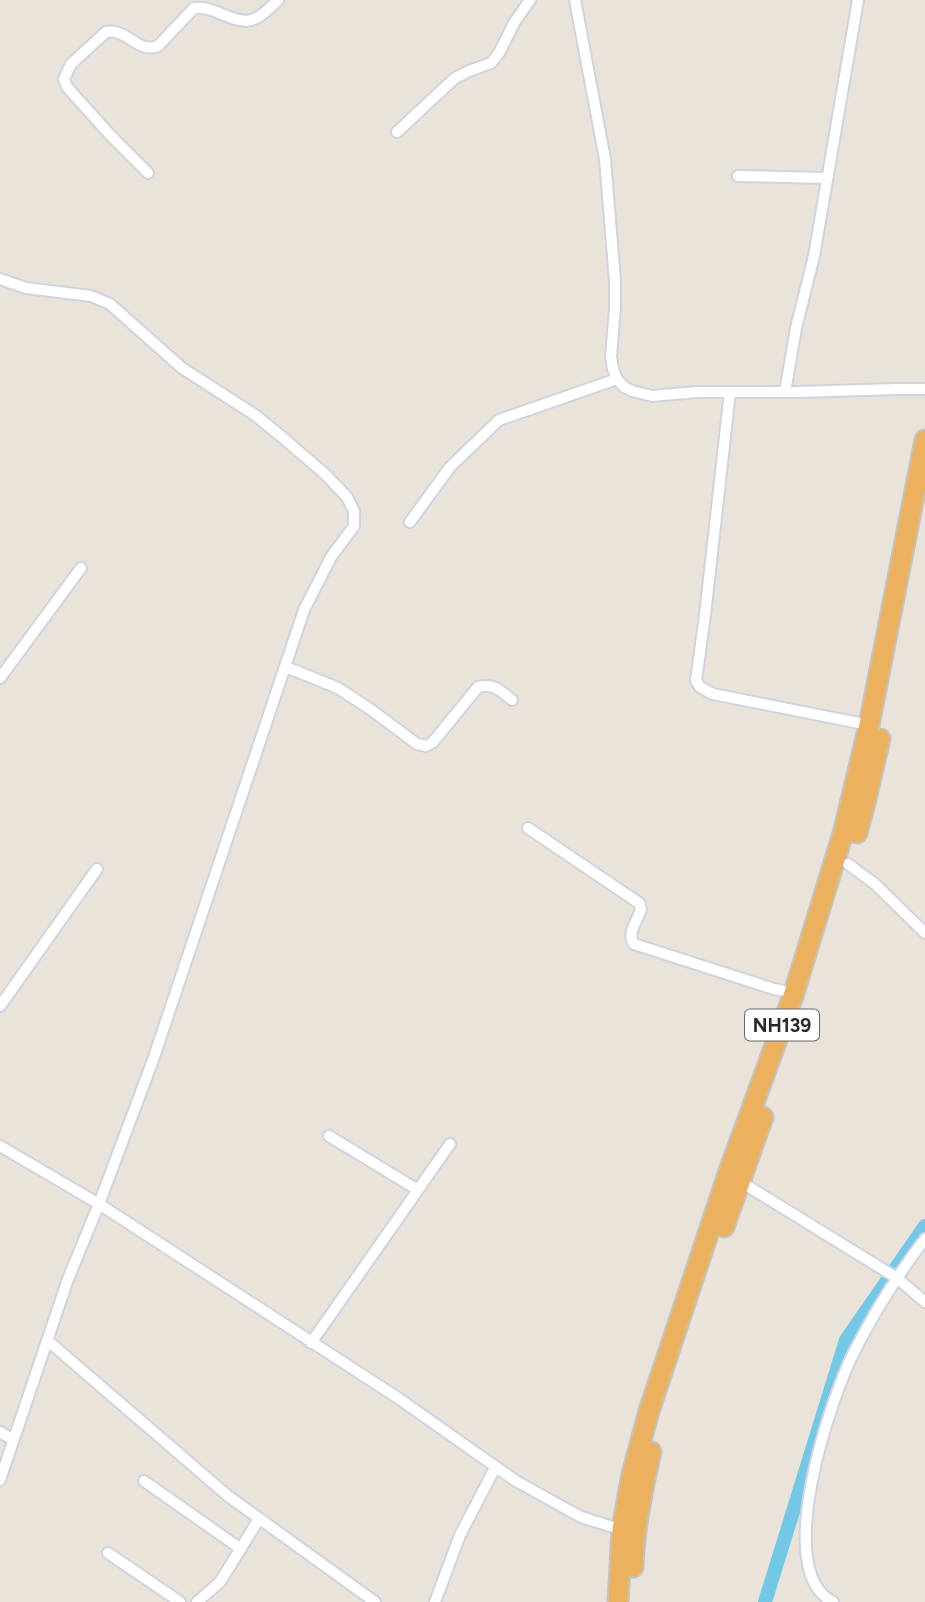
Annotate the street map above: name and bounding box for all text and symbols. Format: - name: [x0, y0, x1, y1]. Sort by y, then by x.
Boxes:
- road number: NH139: [745, 1009, 819, 1040]

